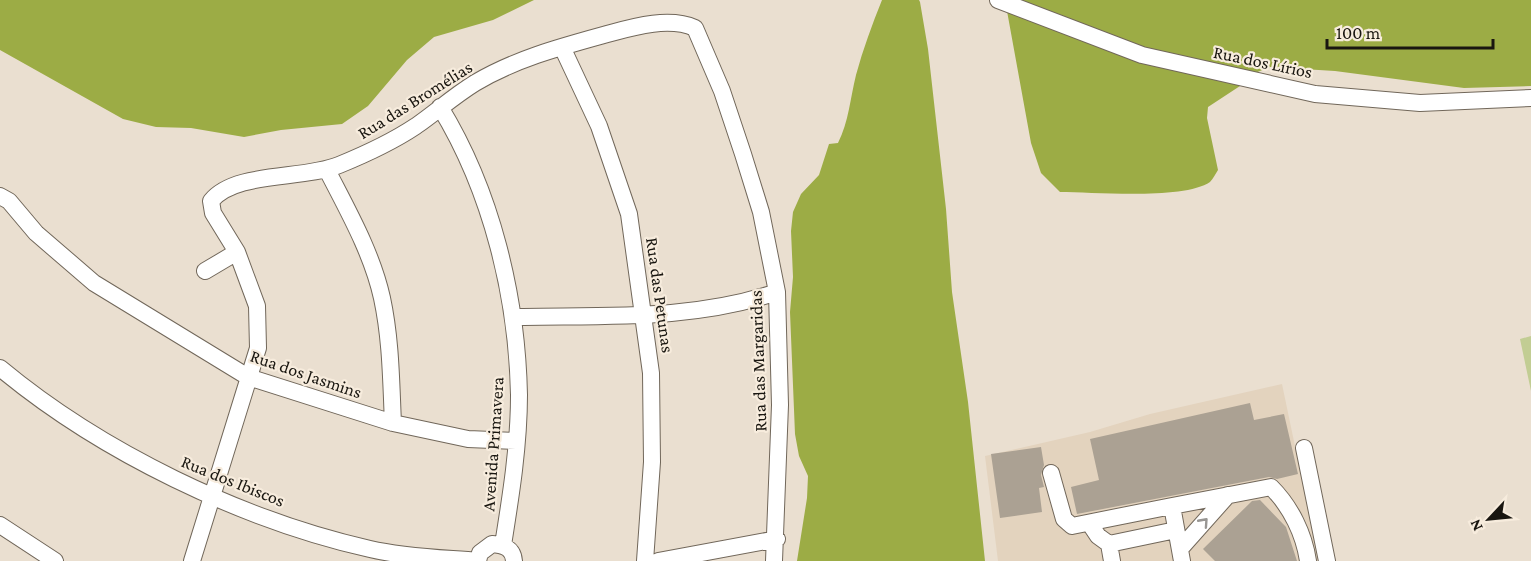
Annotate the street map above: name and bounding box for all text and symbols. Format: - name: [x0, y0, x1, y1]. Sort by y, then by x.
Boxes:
- scale bar: [1327, 12, 1494, 50]
- text: 100 m: [1336, 23, 1381, 43]
- street label: Rua dos Lírios: [1212, 42, 1314, 82]
- street label: Rua das Bromélias: [354, 57, 476, 143]
- street label: Rua das Petunas: [642, 236, 678, 354]
- street label: Rua das Margaridas: [746, 290, 770, 432]
- street label: Rua dos Jasmins: [248, 346, 364, 402]
- street label: Avenida Primavera: [478, 376, 508, 512]
- street label: Rua dos Ibiscos: [178, 451, 288, 511]
- north arrow: [1459, 489, 1519, 549]
- text: N: [1466, 517, 1486, 534]
- one-way arrow: [1197, 519, 1208, 529]

